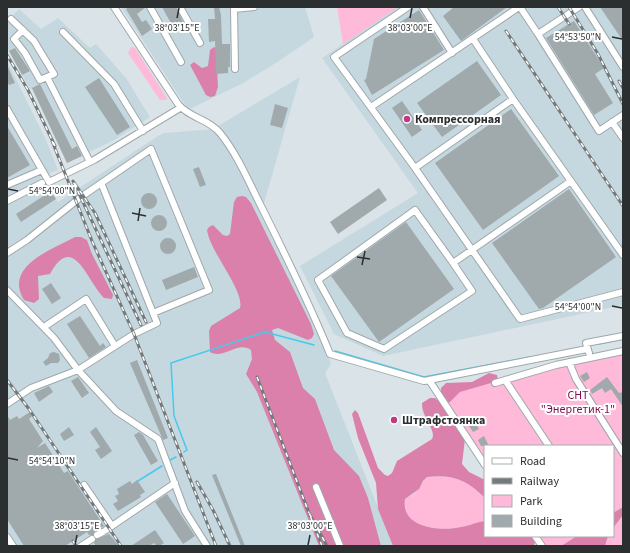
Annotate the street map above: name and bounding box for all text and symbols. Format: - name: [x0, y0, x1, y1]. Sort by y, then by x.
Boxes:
- text: 38°03'15"E: [154, 21, 200, 35]
- text: 38°03'00"E: [387, 21, 433, 35]
- text: 54°53'50"N: [555, 30, 601, 44]
- place label: Компрессорная: [415, 111, 501, 128]
- marker: Компрессорная: [402, 114, 412, 124]
- text: 54°54'00"N: [29, 184, 75, 198]
- text: 54°54'00"N: [555, 300, 601, 314]
- park label: СНТ "Энергетик-1": [541, 387, 615, 418]
- place label: Штрафстоянка: [402, 412, 485, 429]
- marker: Штрафстоянка: [389, 415, 399, 425]
- legend: [484, 445, 614, 537]
- text: Road: [520, 453, 546, 470]
- text: 54°54'10"N: [29, 454, 75, 468]
- text: Railway: [520, 473, 559, 490]
- text: Park: [520, 493, 542, 510]
- text: Building: [520, 513, 562, 530]
- text: 38°03'15"E: [54, 519, 100, 533]
- text: 38°03'00"E: [287, 519, 333, 533]

